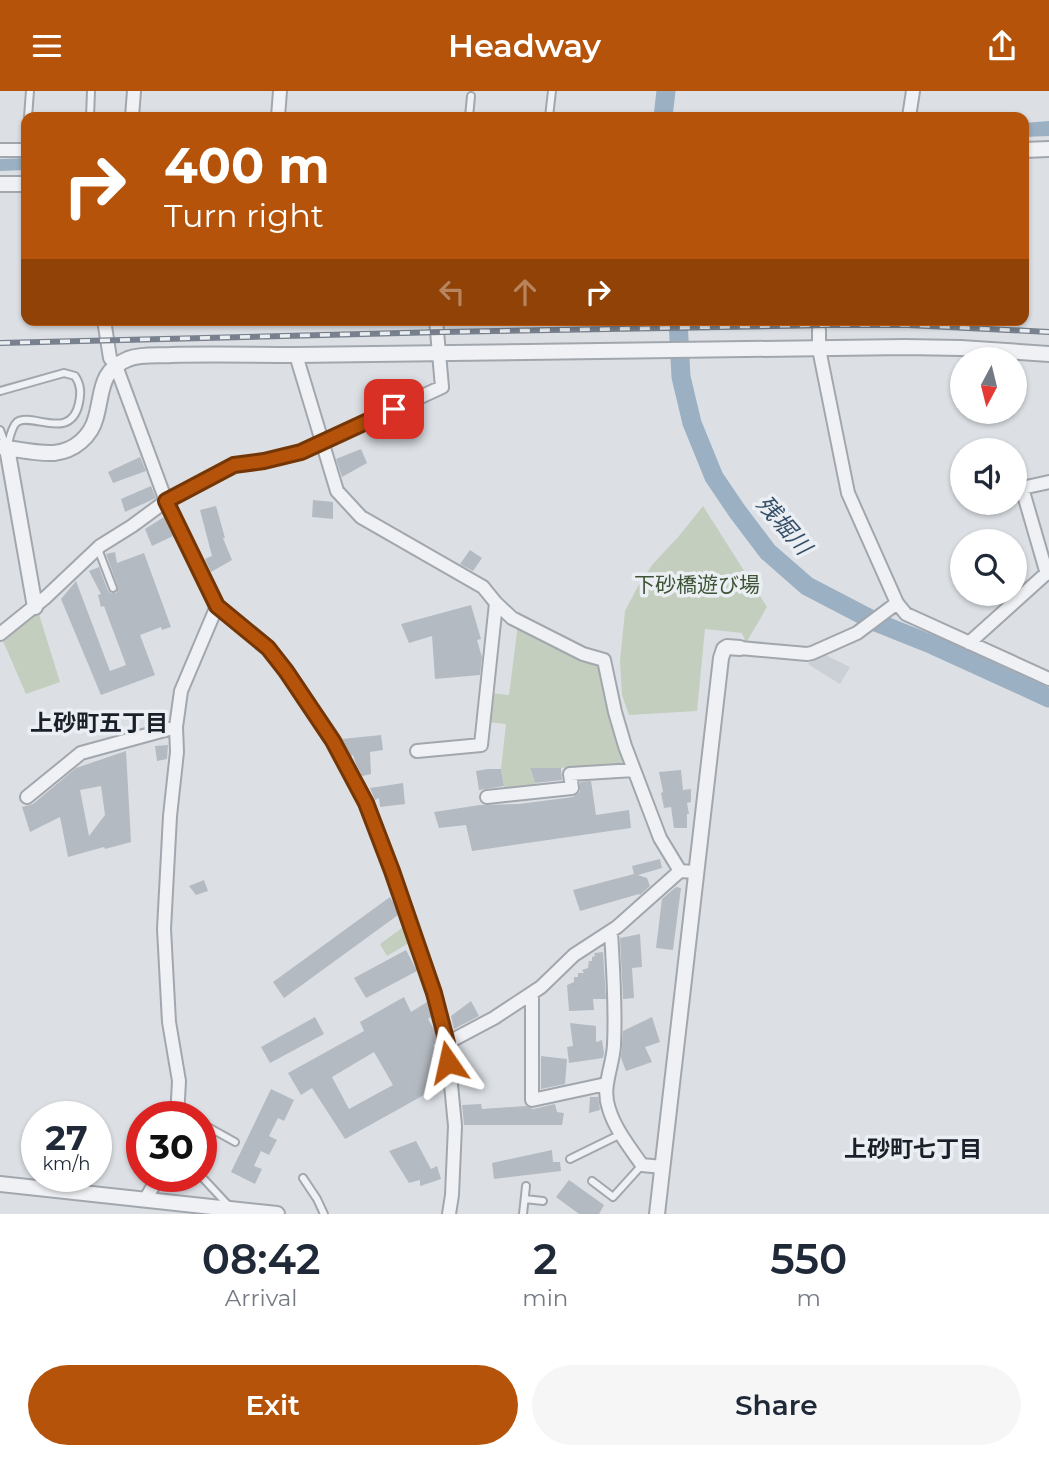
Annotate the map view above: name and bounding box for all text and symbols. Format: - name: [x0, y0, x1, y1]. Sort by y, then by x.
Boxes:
- text: Headway: [448, 26, 601, 65]
- icon: menu: [28, 27, 66, 65]
- icon: share: [983, 27, 1021, 65]
- text: 400 m: [164, 136, 330, 195]
- icon: right: [49, 140, 140, 231]
- text: Turn right: [164, 196, 324, 235]
- icon: left: [433, 273, 471, 311]
- icon: ahead: [506, 273, 544, 311]
- icon: right: [579, 273, 617, 311]
- north arrow: [950, 347, 1027, 423]
- map controls: [950, 347, 1027, 606]
- pin: [364, 379, 424, 439]
- icon: arrive: [375, 390, 413, 428]
- button: sound: [950, 438, 1027, 515]
- water label: 残堀川: [751, 490, 819, 562]
- button: search: [950, 529, 1027, 606]
- park label: 下砂橋遊び場: [634, 572, 760, 597]
- district label: 上砂町五丁目: [30, 709, 168, 737]
- position arrow: [411, 1025, 485, 1099]
- speed limit sign: 30: [126, 1101, 217, 1192]
- text: 27: [45, 1116, 88, 1159]
- district label: 上砂町七丁目: [844, 1135, 982, 1163]
- text: km/h: [42, 1153, 91, 1175]
- text: 08:42: [202, 1233, 321, 1285]
- text: 2: [533, 1233, 558, 1285]
- text: 550: [770, 1233, 847, 1285]
- text: Arrival: [225, 1284, 297, 1312]
- text: min: [522, 1284, 568, 1312]
- text: m: [796, 1284, 821, 1312]
- button: Exit: [28, 1365, 518, 1445]
- button: Share: [532, 1365, 1021, 1445]

